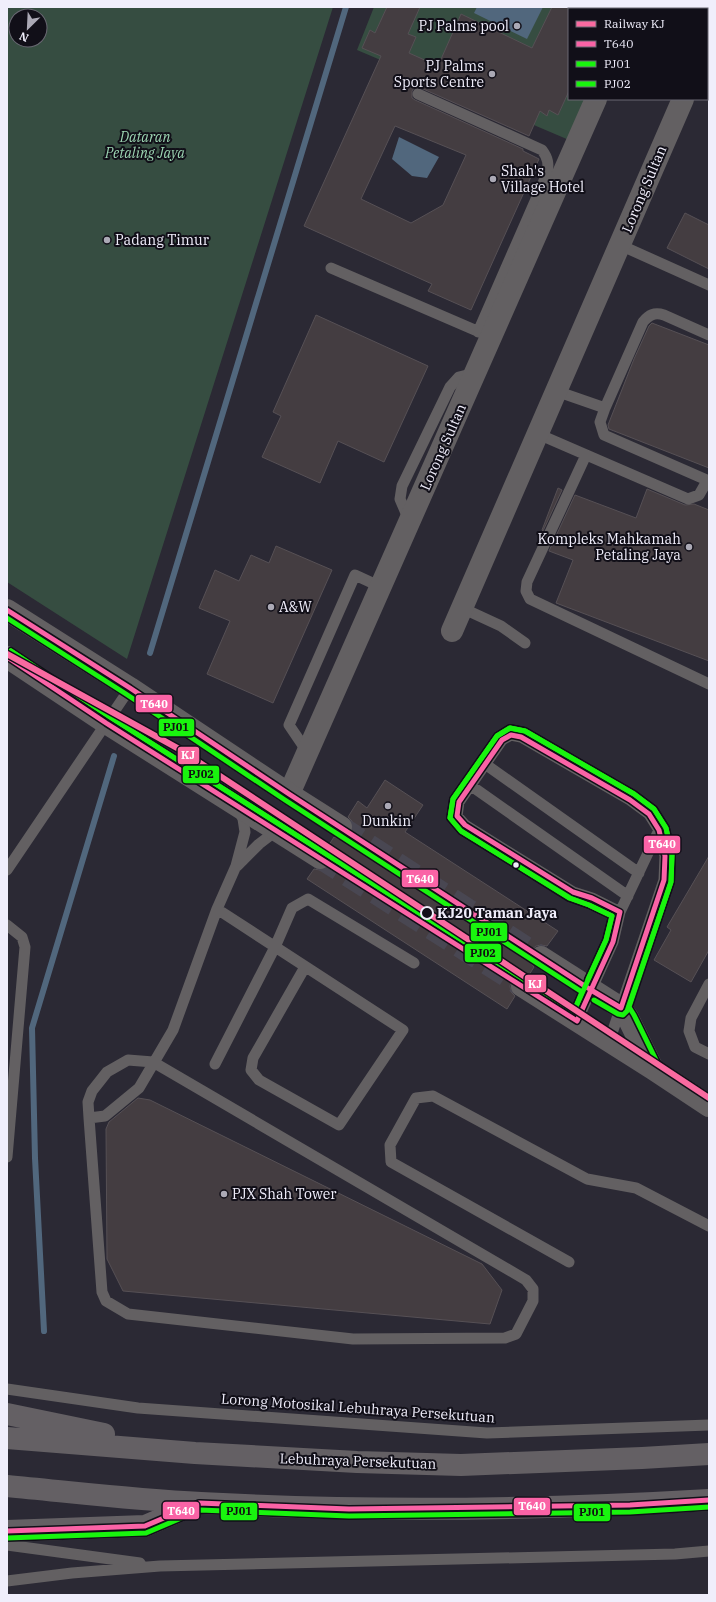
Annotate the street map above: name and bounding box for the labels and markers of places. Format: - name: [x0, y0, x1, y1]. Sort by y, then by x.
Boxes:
- place label: PJ Palms pool: [419, 17, 509, 35]
- marker: PJ Palms pool: [512, 21, 522, 31]
- place label: PJ Palms Sports Centre: [394, 57, 484, 91]
- marker: PJ Palms Sports Centre: [487, 69, 497, 79]
- place label: Shah's Village Hotel: [501, 162, 584, 196]
- marker: Shah's Village Hotel: [488, 174, 498, 184]
- place label: Padang Timur: [115, 231, 210, 249]
- marker: Padang Timur: [102, 235, 112, 245]
- place label: Kompleks Mahkamah Petaling Jaya: [538, 530, 681, 564]
- marker: Kompleks Mahkamah Petaling Jaya: [684, 542, 694, 552]
- place label: A&W: [279, 598, 312, 616]
- marker: A&W: [266, 602, 276, 612]
- marker: Dunkin': [383, 801, 393, 811]
- place label: Dunkin': [362, 812, 414, 830]
- unlabelled marker: [511, 860, 521, 870]
- place label: KJ20 Taman Jaya: [437, 904, 557, 922]
- marker: KJ20 Taman Jaya: [420, 906, 434, 920]
- place label: PJX Shah Tower: [232, 1185, 337, 1203]
- marker: PJX Shah Tower: [219, 1189, 229, 1199]

